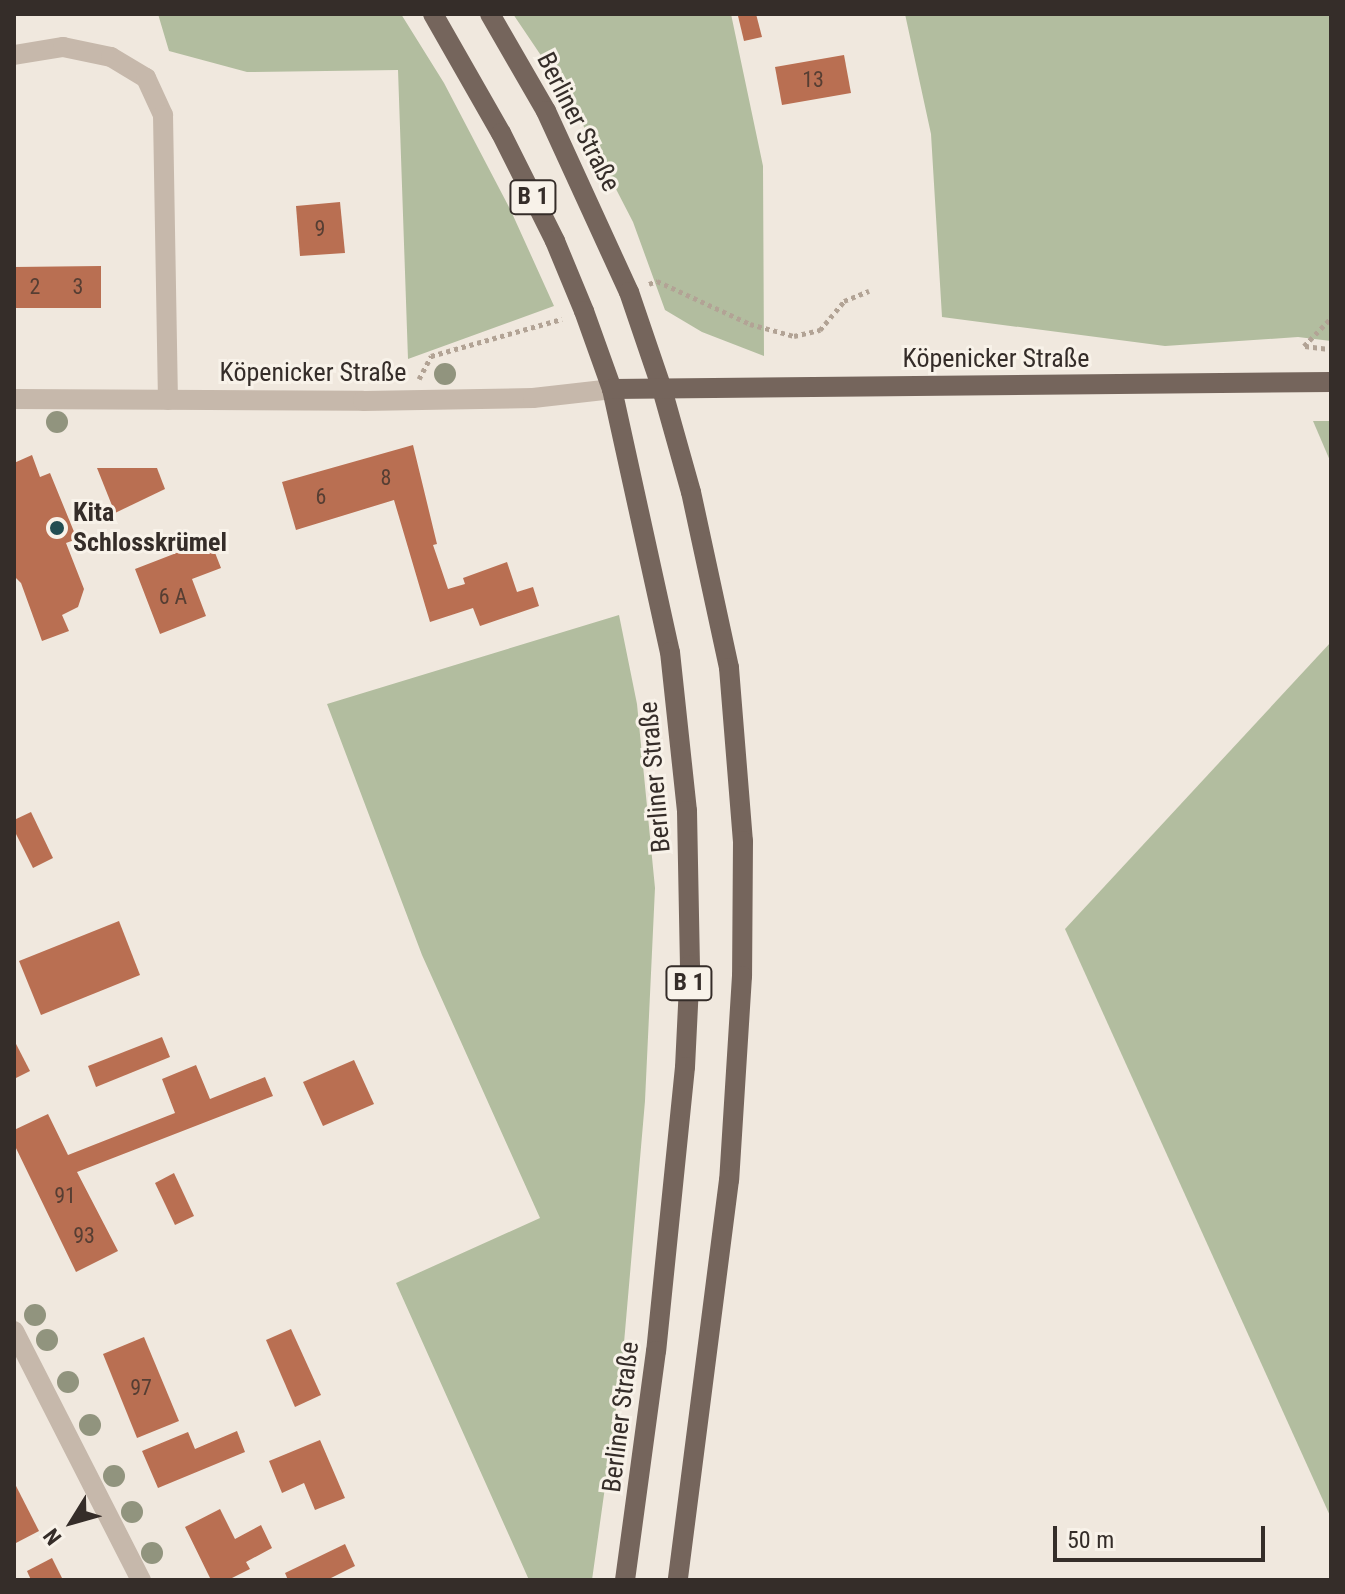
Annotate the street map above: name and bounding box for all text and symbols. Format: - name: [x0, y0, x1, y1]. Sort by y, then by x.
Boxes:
- street label: Berliner Straße: [530, 47, 626, 197]
- house number: 13: [802, 67, 824, 93]
- road number: B 1: [509, 177, 557, 217]
- house number: 9: [315, 216, 325, 242]
- house number: 2: [30, 274, 40, 300]
- house number: 3: [73, 274, 83, 300]
- street label: Köpenicker Straße: [903, 343, 1089, 375]
- street label: Köpenicker Straße: [220, 357, 406, 389]
- house number: 8: [381, 465, 391, 491]
- house number: 6: [316, 484, 326, 510]
- place label: Kita Schlosskrümel: [73, 497, 227, 558]
- marker: Kita Schlosskrümel: [48, 519, 66, 537]
- house number: 6 A: [159, 584, 187, 610]
- street label: Berliner Straße: [633, 700, 677, 854]
- road number: B 1: [665, 963, 713, 1003]
- house number: 91: [54, 1183, 76, 1209]
- house number: 93: [73, 1223, 95, 1249]
- street label: Berliner Straße: [596, 1340, 646, 1494]
- house number: 97: [130, 1375, 152, 1401]
- north arrow: [32, 1482, 112, 1562]
- scale bar: [1057, 1510, 1269, 1560]
- text: N: [38, 1524, 66, 1550]
- text: 50 m: [1067, 1526, 1114, 1554]

